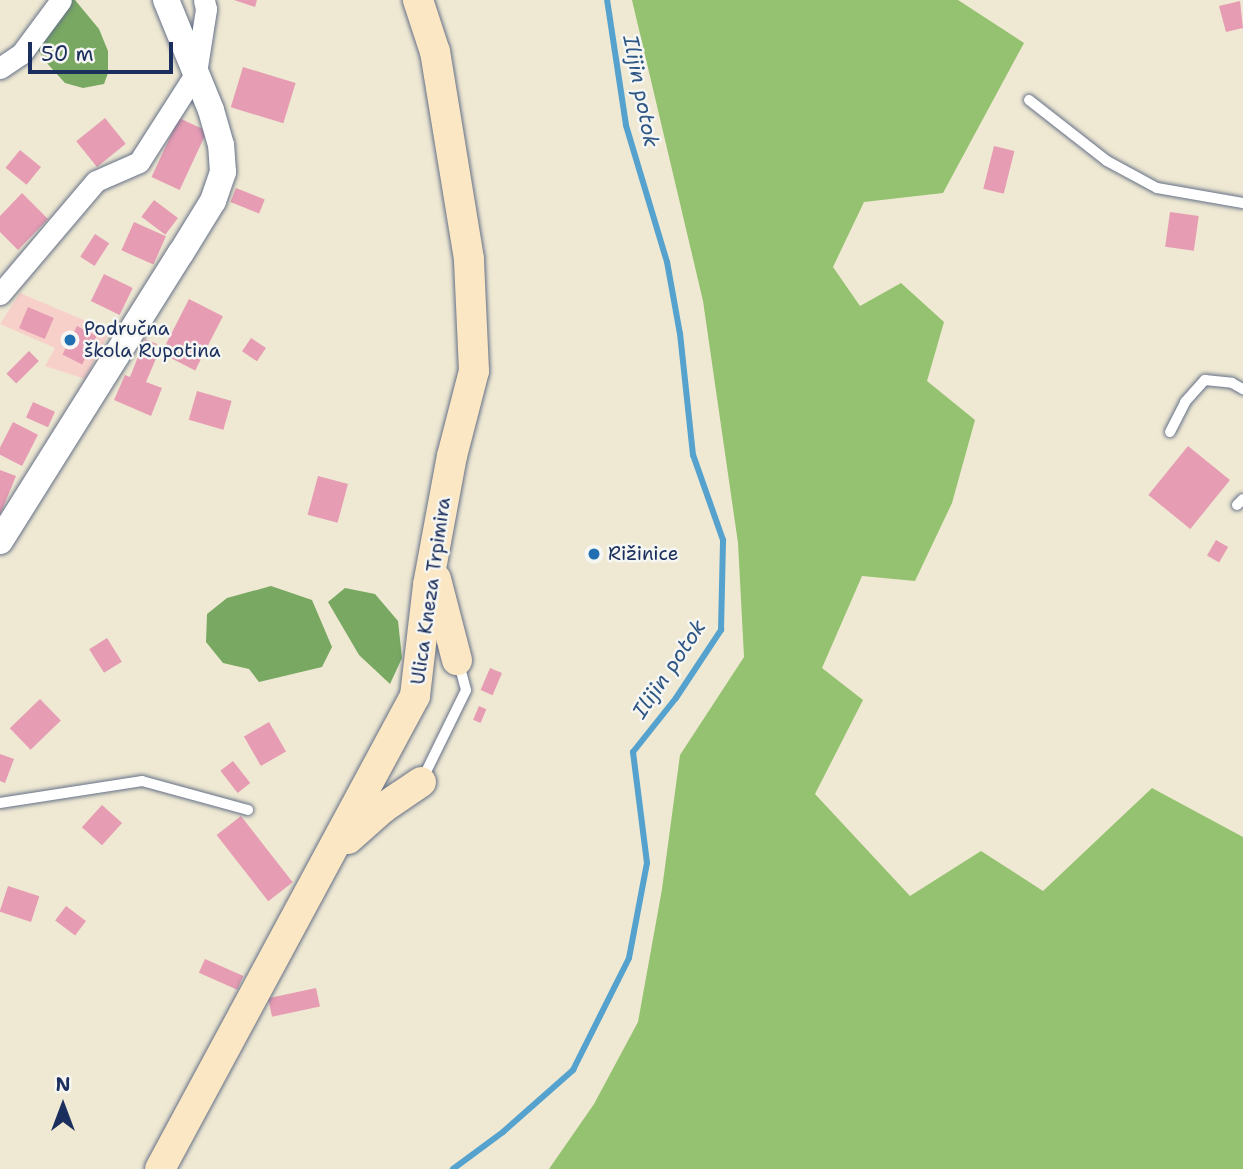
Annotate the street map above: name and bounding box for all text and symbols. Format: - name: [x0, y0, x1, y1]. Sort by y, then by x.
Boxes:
- scale bar: [32, 28, 177, 72]
- water label: Ilijin potok: [618, 33, 664, 149]
- text: 50 m: [41, 40, 94, 68]
- place label: Područna škola Rupotina: [84, 318, 221, 362]
- marker: Područna škola Rupotina: [62, 332, 78, 348]
- street label: Ulica Kneza Trpimira: [407, 496, 455, 686]
- place label: Rižinice: [608, 543, 678, 565]
- marker: Rižinice: [586, 546, 602, 562]
- water label: Ilijin potok: [627, 615, 711, 723]
- north arrow: [28, 1071, 98, 1141]
- text: N: [55, 1072, 71, 1097]

